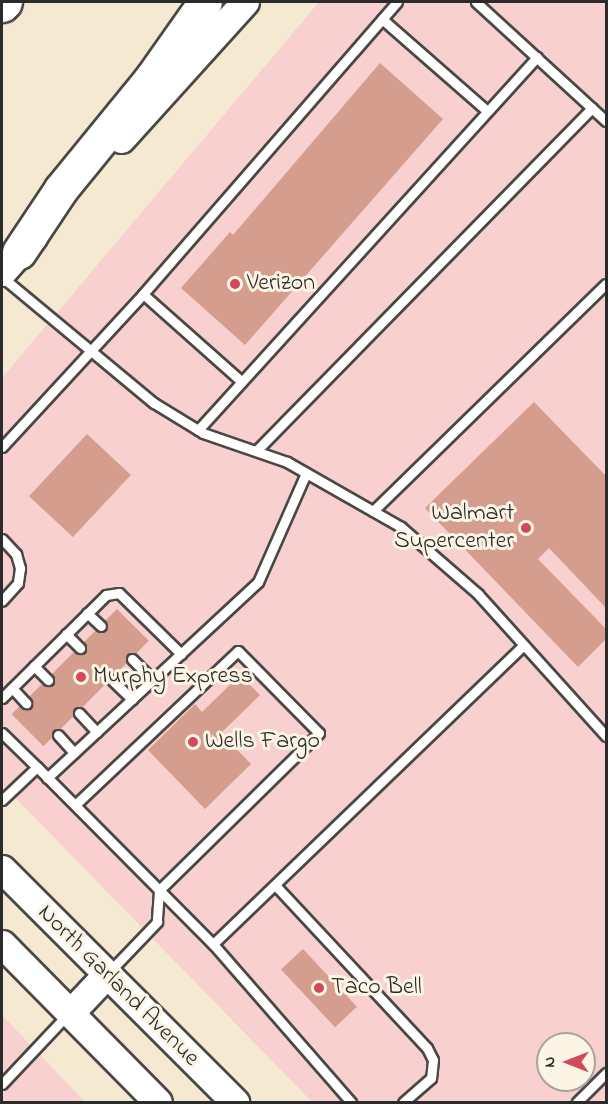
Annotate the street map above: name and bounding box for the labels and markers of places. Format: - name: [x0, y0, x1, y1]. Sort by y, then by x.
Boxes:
- place label: Verizon: [247, 270, 315, 298]
- marker: Verizon: [228, 277, 242, 291]
- place label: Walmart Supercenter: [394, 500, 514, 556]
- marker: Walmart Supercenter: [519, 521, 533, 535]
- place label: Murphy Express: [93, 663, 253, 691]
- marker: Murphy Express: [74, 670, 88, 684]
- place label: Wells Fargo: [205, 728, 320, 756]
- marker: Wells Fargo: [186, 735, 200, 749]
- place label: Taco Bell: [331, 974, 422, 1002]
- marker: Taco Bell: [312, 981, 326, 995]

